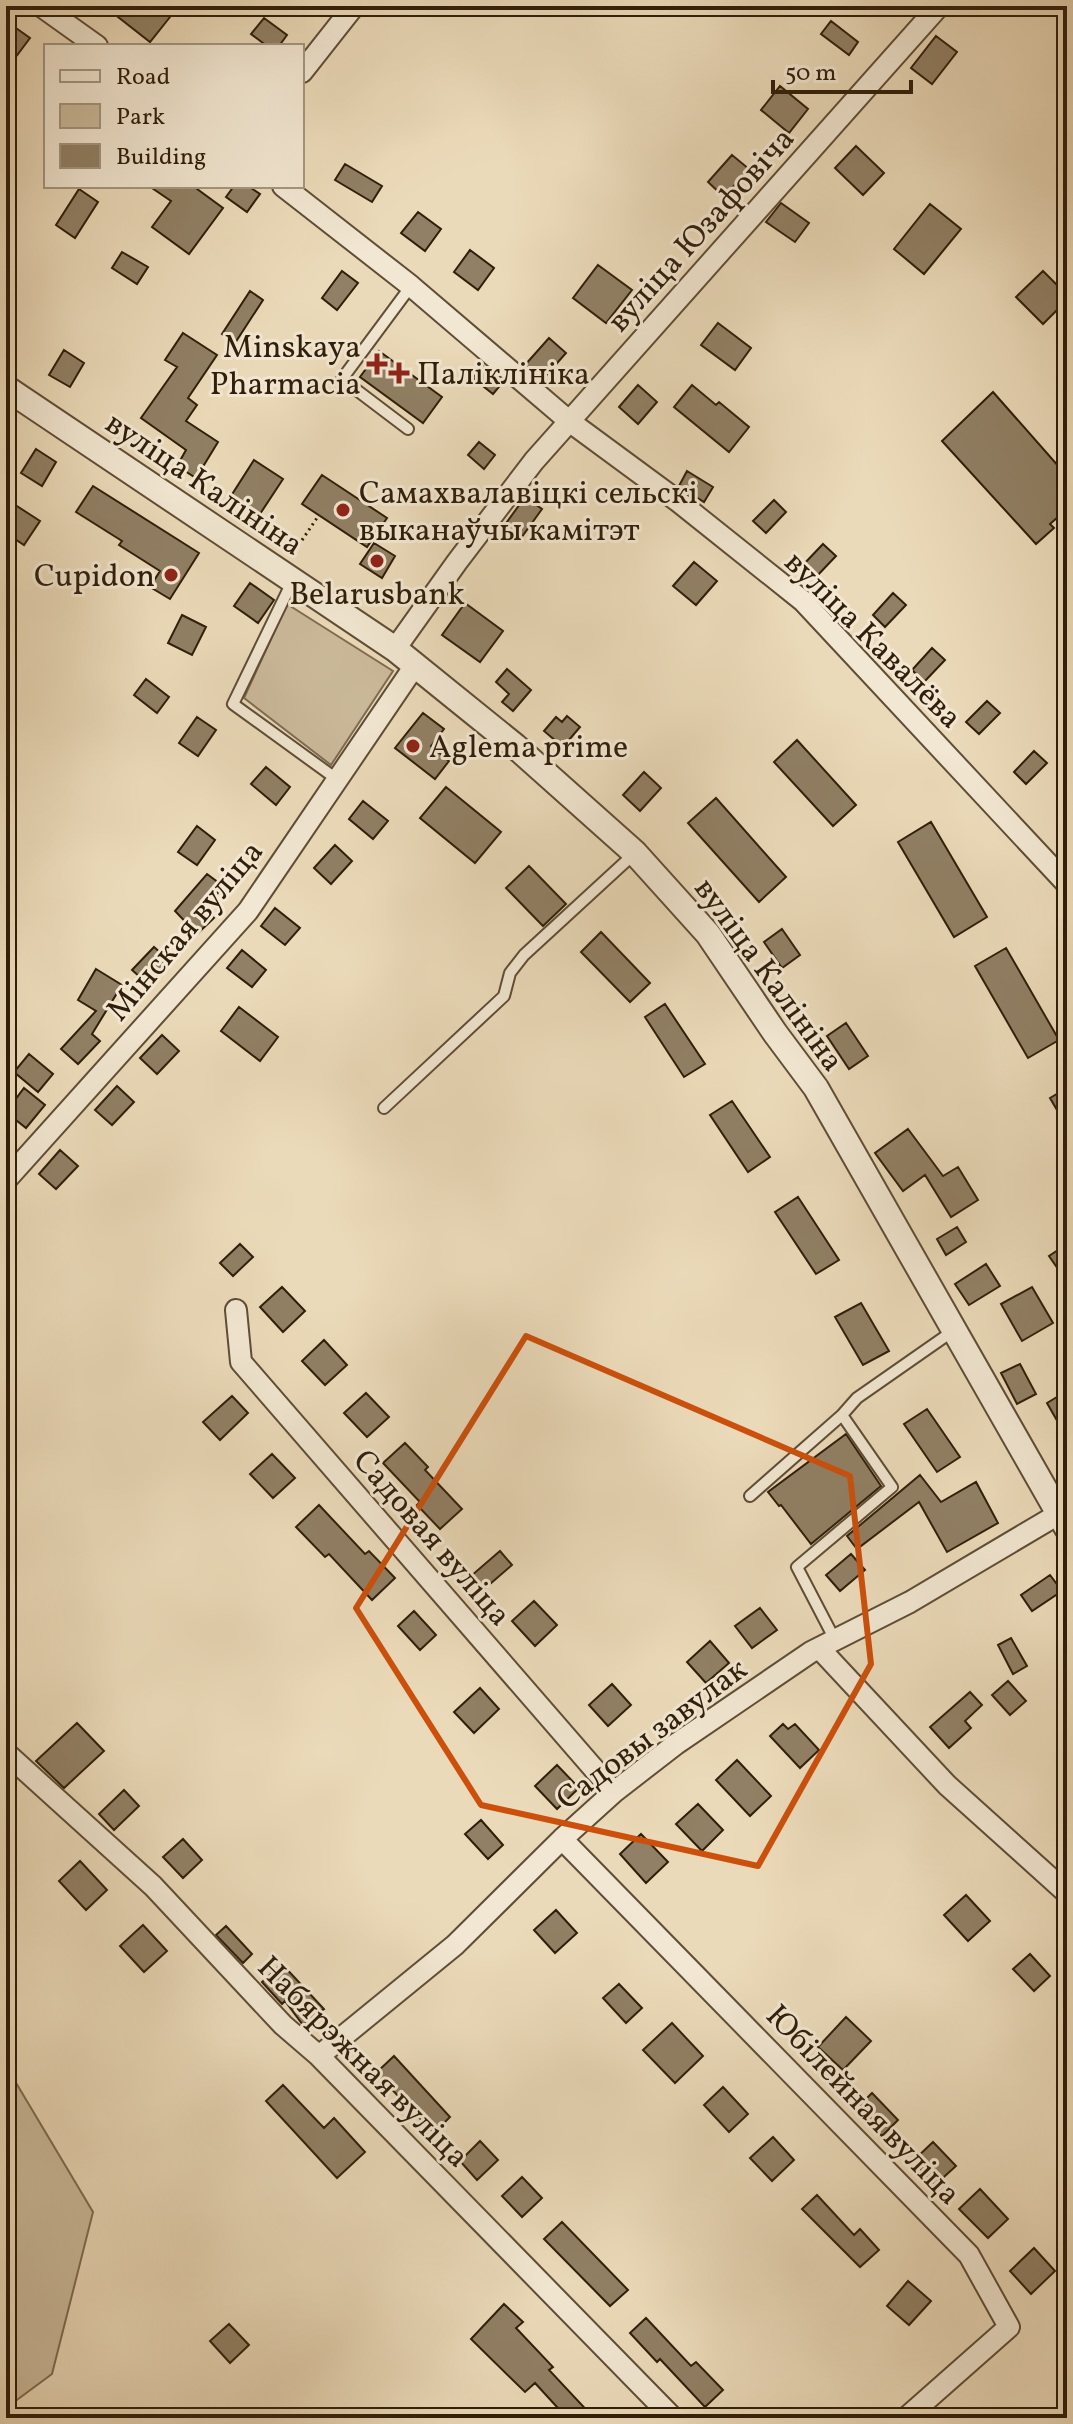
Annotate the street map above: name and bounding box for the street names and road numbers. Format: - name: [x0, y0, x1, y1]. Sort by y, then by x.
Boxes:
- street label: вуліца Юзафовіча: [598, 119, 806, 343]
- street label: вуліца Калініна: [96, 403, 311, 568]
- street label: вуліца Кавалёва: [773, 542, 971, 740]
- street label: Мінская вуліца: [98, 832, 275, 1032]
- street label: вуліца Калініна: [682, 870, 853, 1082]
- street label: Садовая вуліца: [342, 1441, 520, 1637]
- street label: Садовы завулак: [548, 1649, 757, 1822]
- street label: Набярэжная вуліца: [246, 1947, 478, 2179]
- street label: Юбілейная вуліца: [754, 1996, 969, 2216]

